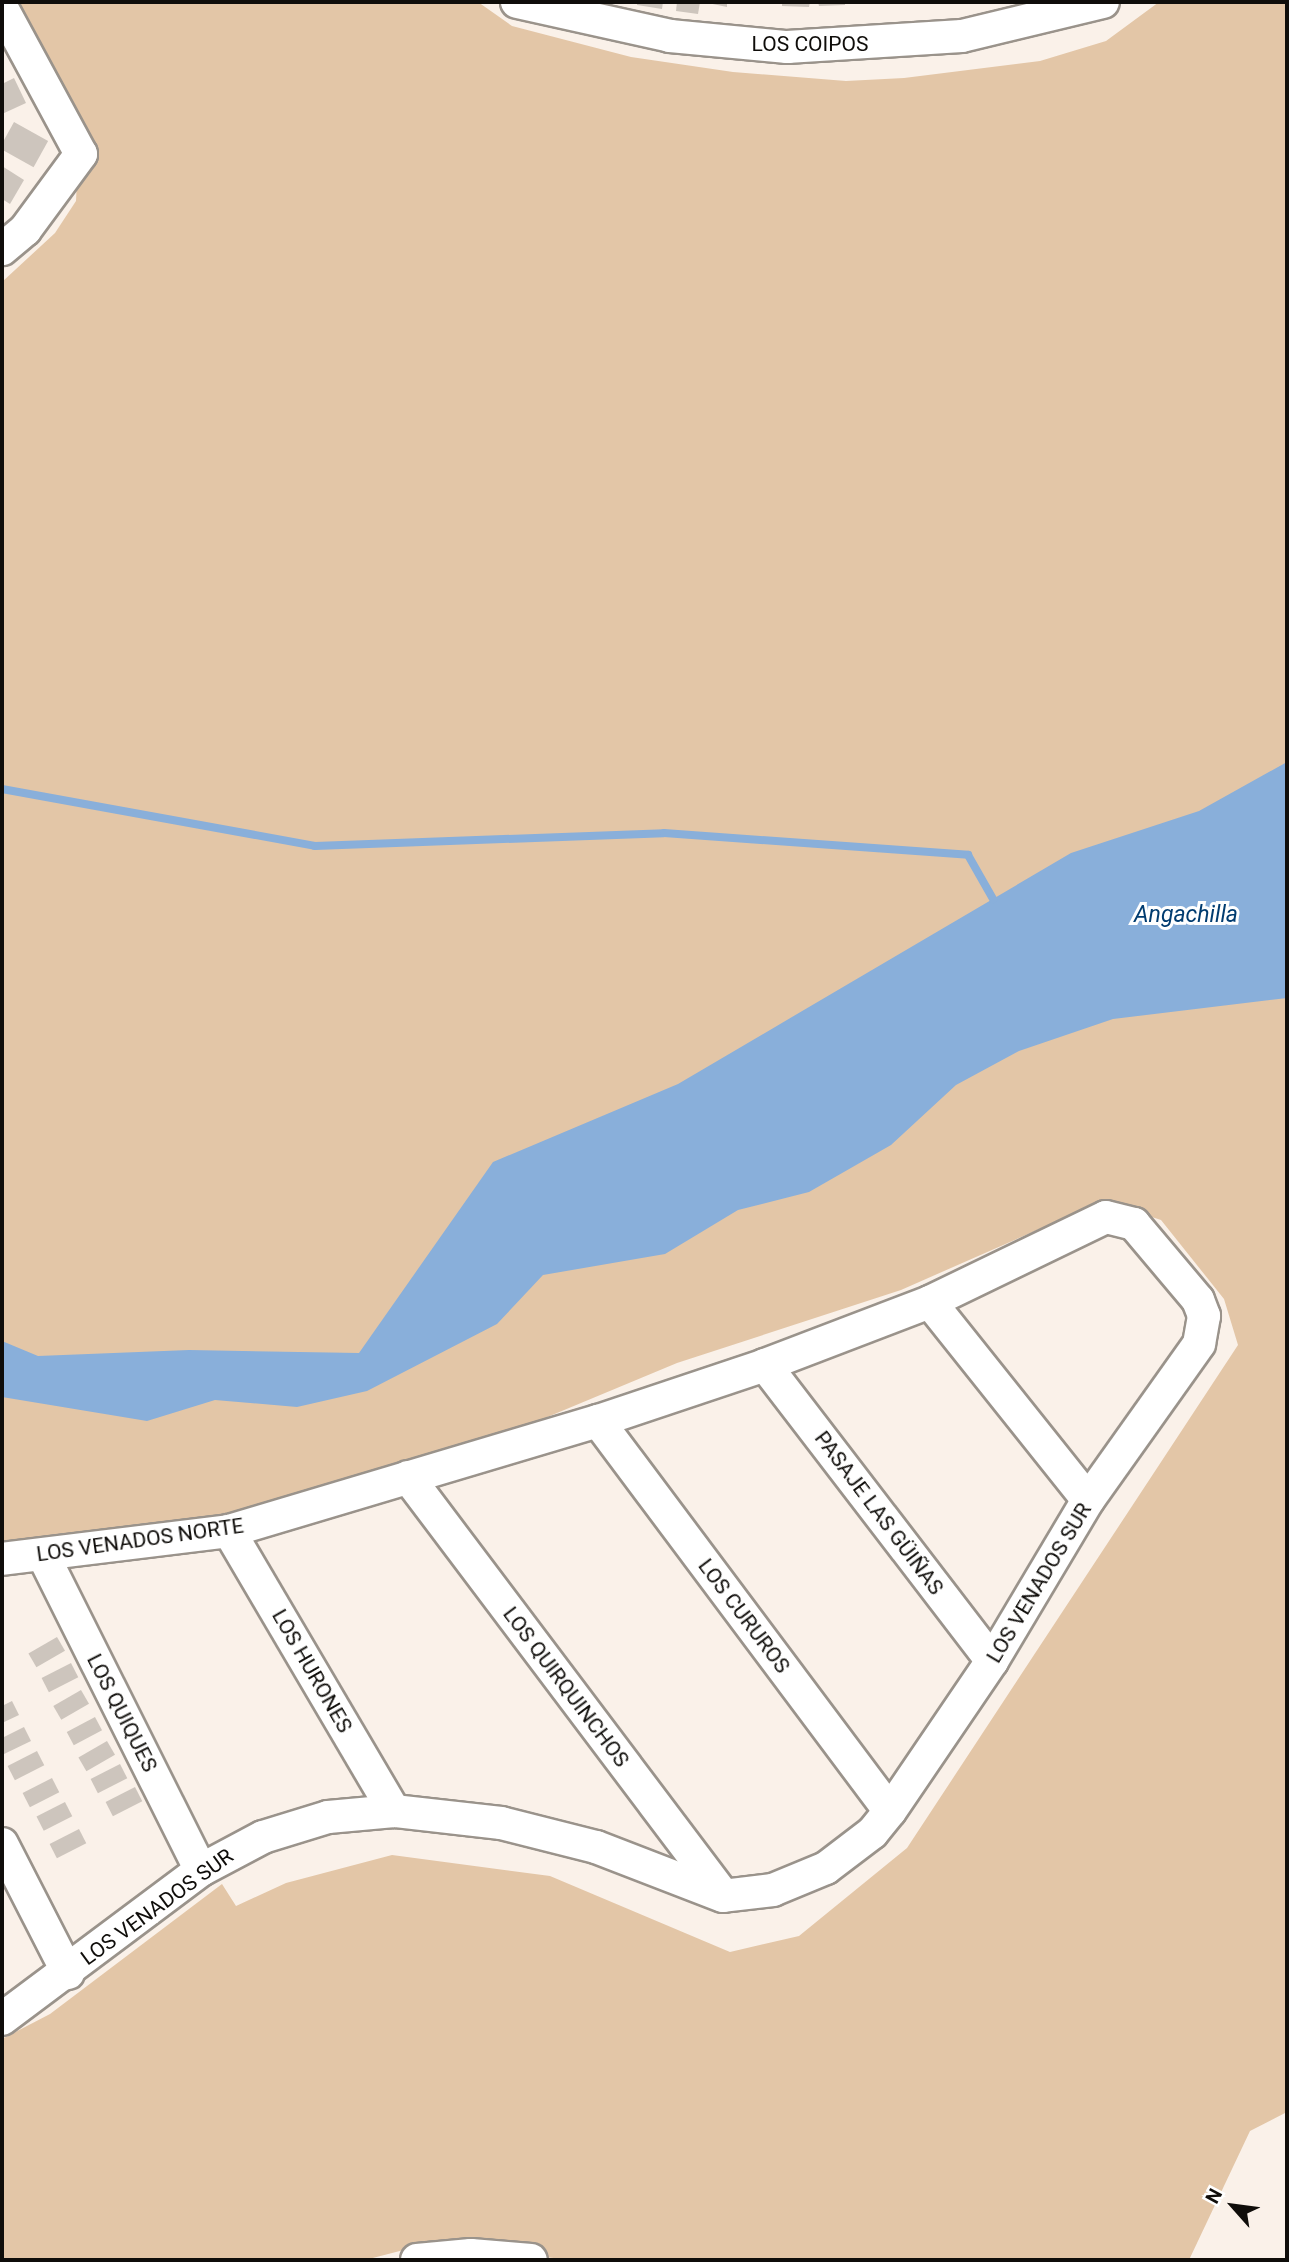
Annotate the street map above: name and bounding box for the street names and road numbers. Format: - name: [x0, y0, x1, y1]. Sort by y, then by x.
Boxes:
- street label: LOS COIPOS: [752, 31, 868, 57]
- street label: PASAJE LAS GÜIÑAS: [809, 1426, 949, 1600]
- street label: LOS VENADOS SUR: [981, 1499, 1097, 1667]
- street label: LOS VENADOS NORTE: [35, 1513, 245, 1567]
- street label: LOS CURUROS: [693, 1554, 795, 1678]
- street label: LOS QUIRQUINCHOS: [498, 1602, 634, 1772]
- street label: LOS HURONES: [267, 1605, 357, 1737]
- street label: LOS QUIQUES: [81, 1650, 163, 1776]
- street label: LOS VENADOS SUR: [76, 1843, 238, 1971]

